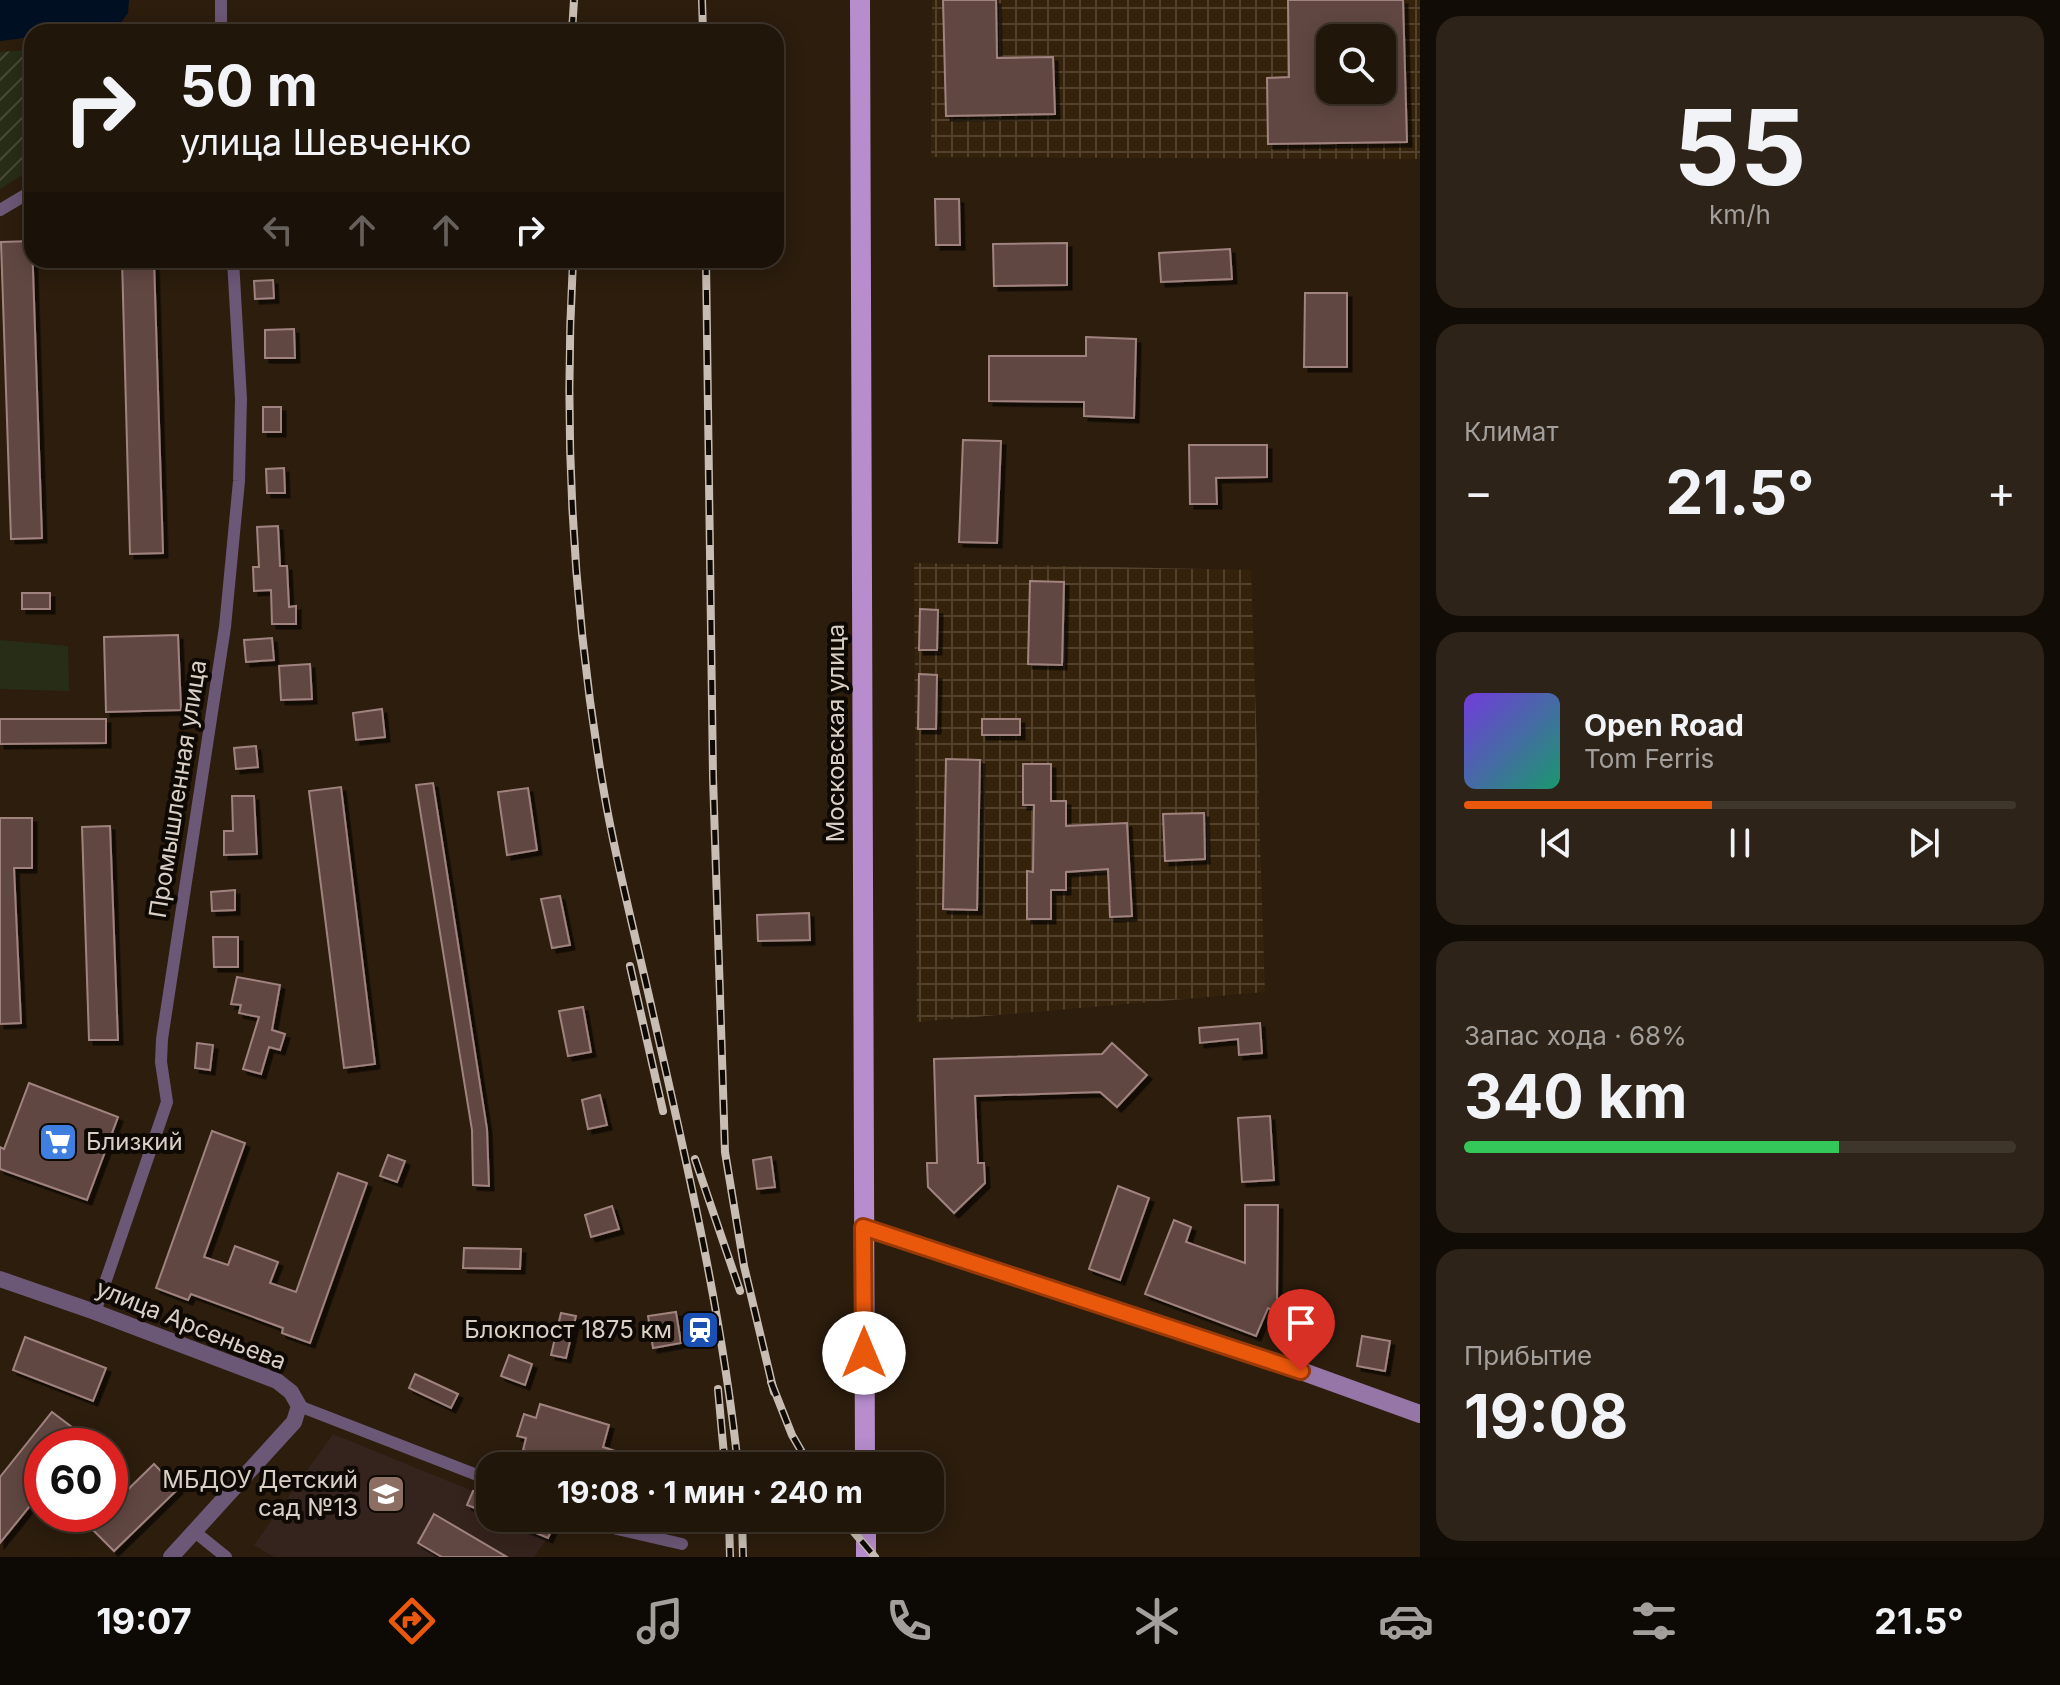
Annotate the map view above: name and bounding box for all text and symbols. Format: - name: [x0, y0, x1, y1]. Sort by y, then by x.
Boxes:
- map controls: [1316, 24, 1396, 104]
- button: search: [1316, 24, 1396, 104]
- text: 50 m: [180, 52, 318, 120]
- icon: right: [48, 56, 152, 160]
- text: 55: [1674, 84, 1806, 210]
- text: улица Шевченко: [180, 120, 472, 164]
- text: km/h: [1709, 199, 1771, 230]
- icon: left: [256, 208, 300, 252]
- icon: ahead: [340, 208, 384, 252]
- icon: ahead: [424, 208, 468, 252]
- icon: right: [508, 208, 552, 252]
- text: Климат: [1464, 416, 1559, 447]
- text: 21.5°: [1666, 456, 1814, 528]
- text: −: [1464, 465, 1493, 519]
- text: +: [1987, 465, 2016, 519]
- street label: Московская улица: [821, 624, 850, 842]
- street label: Промышленная улица: [143, 658, 212, 920]
- text: Open Road: [1584, 707, 1744, 743]
- text: Tom Ferris: [1584, 743, 1714, 774]
- icon: previous: [1534, 821, 1578, 865]
- icon: pause: [1718, 821, 1762, 865]
- icon: next: [1902, 821, 1946, 865]
- text: Запас хода · 68%: [1464, 1020, 1687, 1051]
- text: 340 km: [1464, 1060, 1688, 1132]
- supermarket icon: Близкий: [37, 1121, 79, 1163]
- place label: Близкий: [86, 1127, 183, 1156]
- street label: улица Арсеньева: [92, 1273, 291, 1376]
- pin: [1267, 1289, 1335, 1371]
- icon: arrive: [1279, 1301, 1323, 1345]
- station icon: Блокпост 1875 км: [679, 1309, 721, 1351]
- position arrow: [822, 1311, 906, 1395]
- place label: Блокпост 1875 км: [464, 1315, 672, 1344]
- text: Прибытие: [1464, 1340, 1592, 1371]
- text: 19:08: [1464, 1380, 1628, 1452]
- speed limit sign: 60: [24, 1428, 128, 1532]
- place label: МБДОУ Детский сад №13: [162, 1465, 358, 1522]
- school or university icon: МБДОУ Детский сад №13: [365, 1473, 407, 1515]
- text: 19:08 · 1 мин · 240 m: [557, 1474, 863, 1510]
- icon: directions: [384, 1593, 440, 1649]
- icon: music: [632, 1593, 688, 1649]
- icon: phone: [881, 1593, 937, 1649]
- icon: climate: [1129, 1593, 1185, 1649]
- icon: car: [1378, 1593, 1434, 1649]
- icon: filters: [1626, 1593, 1682, 1649]
- text: 19:07: [96, 1599, 192, 1643]
- text: 21.5°: [1874, 1599, 1964, 1643]

